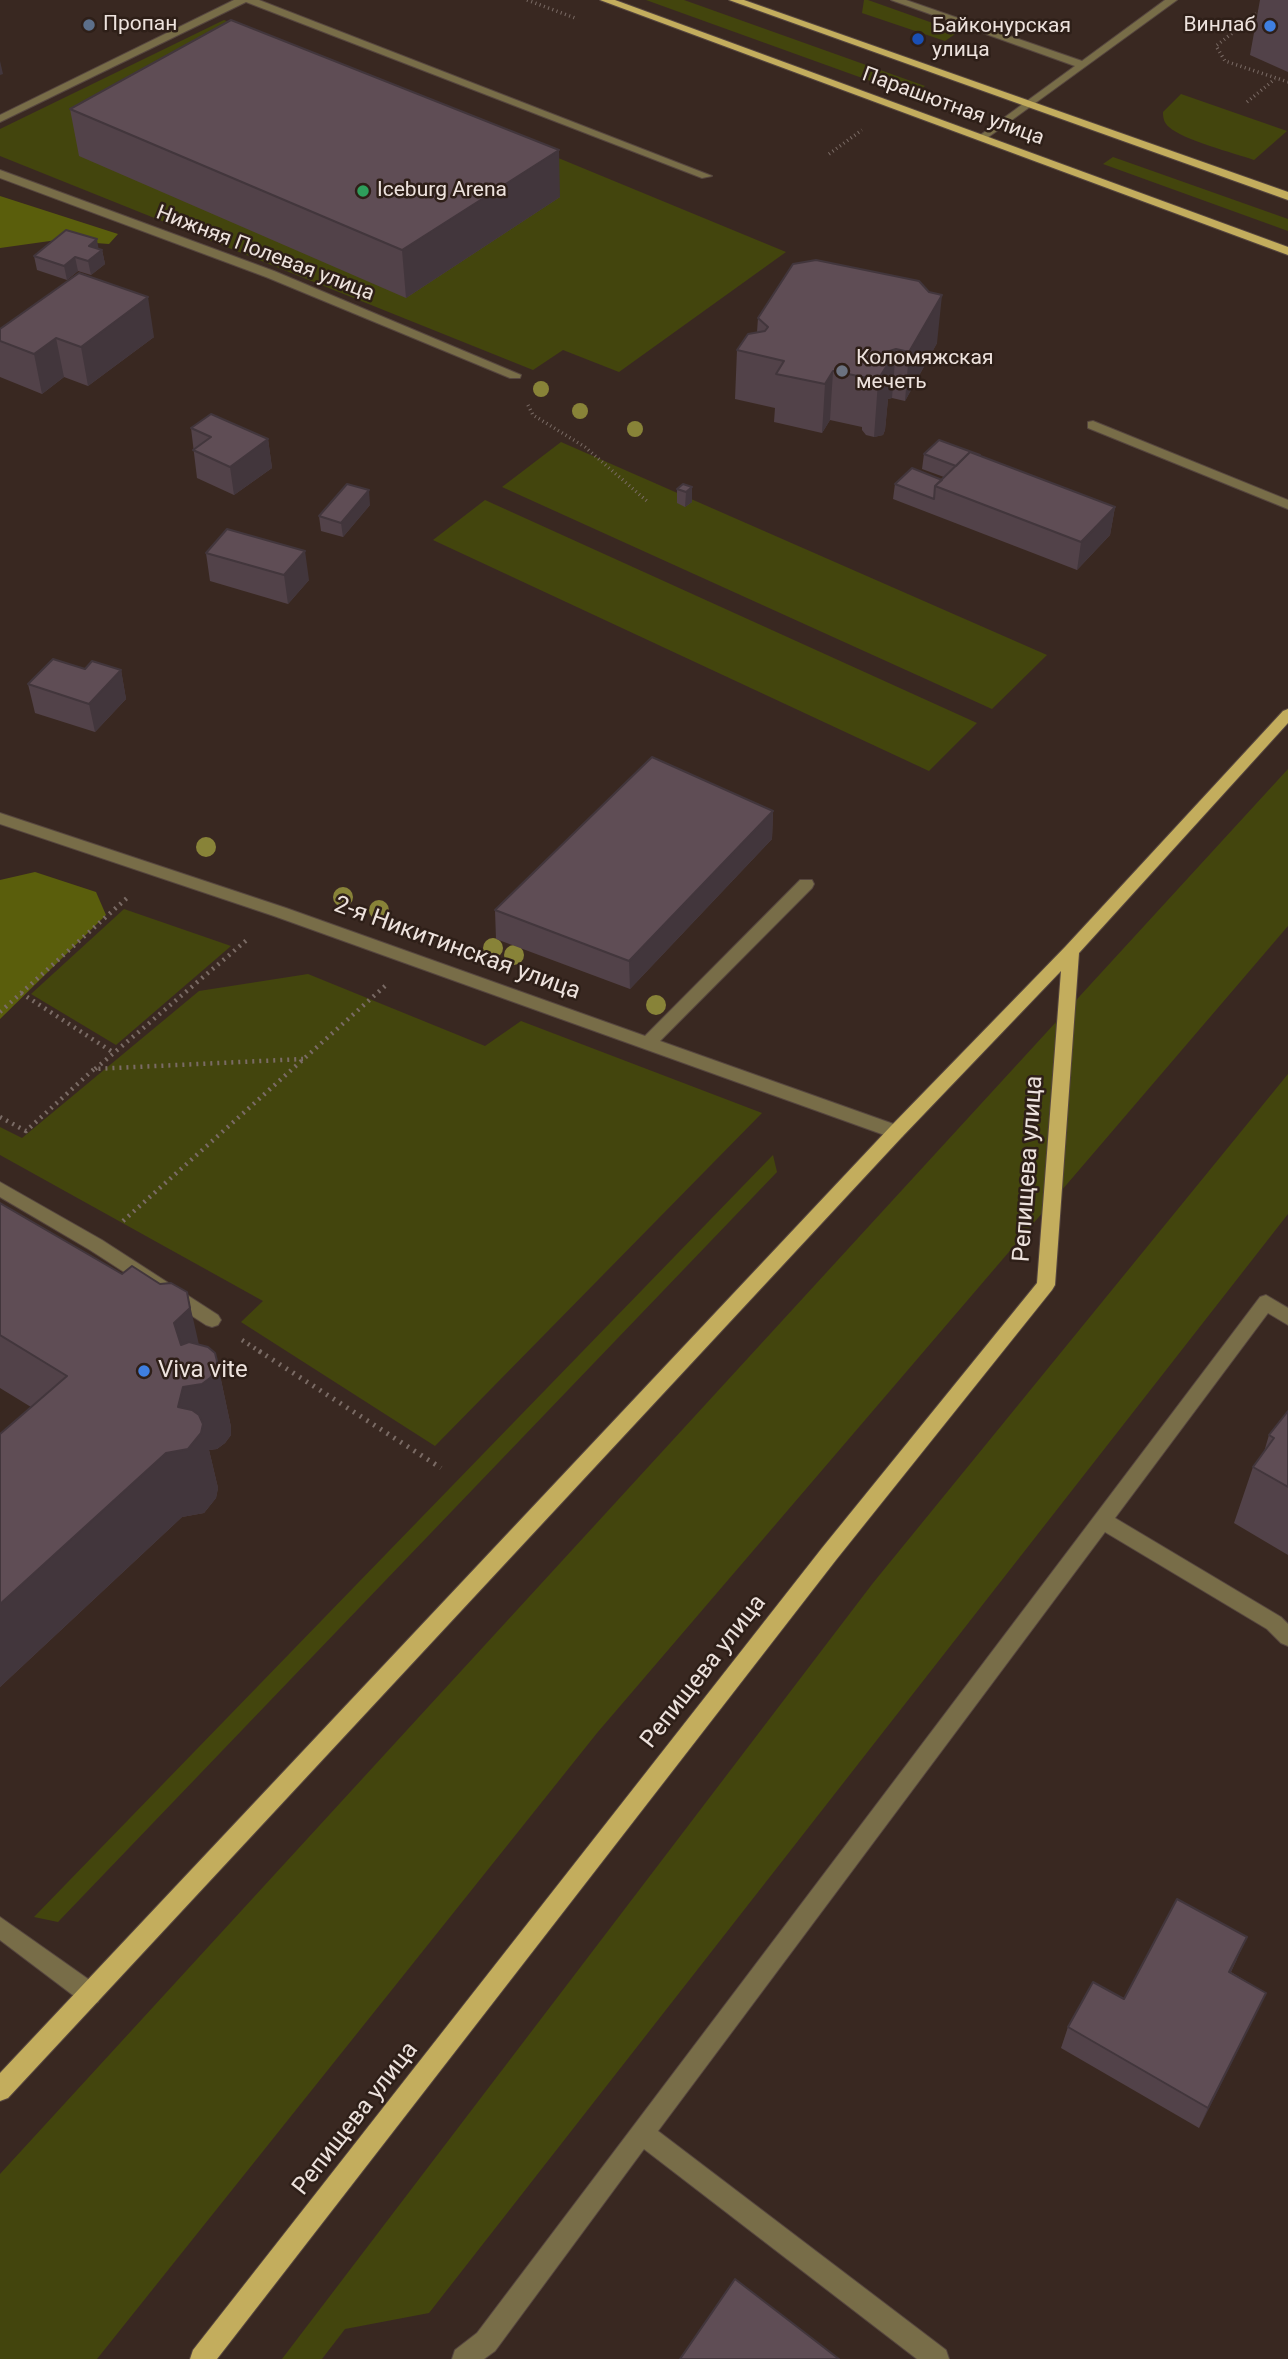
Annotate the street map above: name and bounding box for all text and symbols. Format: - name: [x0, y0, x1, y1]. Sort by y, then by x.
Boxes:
- place label: Пропан: [103, 12, 177, 38]
- place label: Винлаб: [1184, 13, 1256, 39]
- place label: Байконурская улица: [932, 14, 1071, 64]
- marker: Пропан: [81, 17, 97, 33]
- marker: Винлаб: [1262, 18, 1278, 34]
- marker: Байконурская улица: [910, 31, 926, 47]
- street label: Парашютная улица: [859, 62, 1047, 152]
- place label: Iceburg Arena: [377, 178, 507, 204]
- marker: Iceburg Arena: [355, 183, 371, 199]
- street label: Нижняя Полевая улица: [152, 201, 378, 307]
- place label: Коломяжская мечеть: [856, 346, 993, 396]
- marker: Коломяжская мечеть: [834, 363, 850, 379]
- street label: 2-я Никитинская улица: [330, 891, 584, 1007]
- street label: Репищева улица: [1008, 1075, 1050, 1263]
- place label: Viva vite: [158, 1357, 248, 1385]
- marker: Viva vite: [136, 1363, 152, 1379]
- street label: Репищева улица: [635, 1590, 773, 1754]
- street label: Репищева улица: [287, 2037, 425, 2201]

